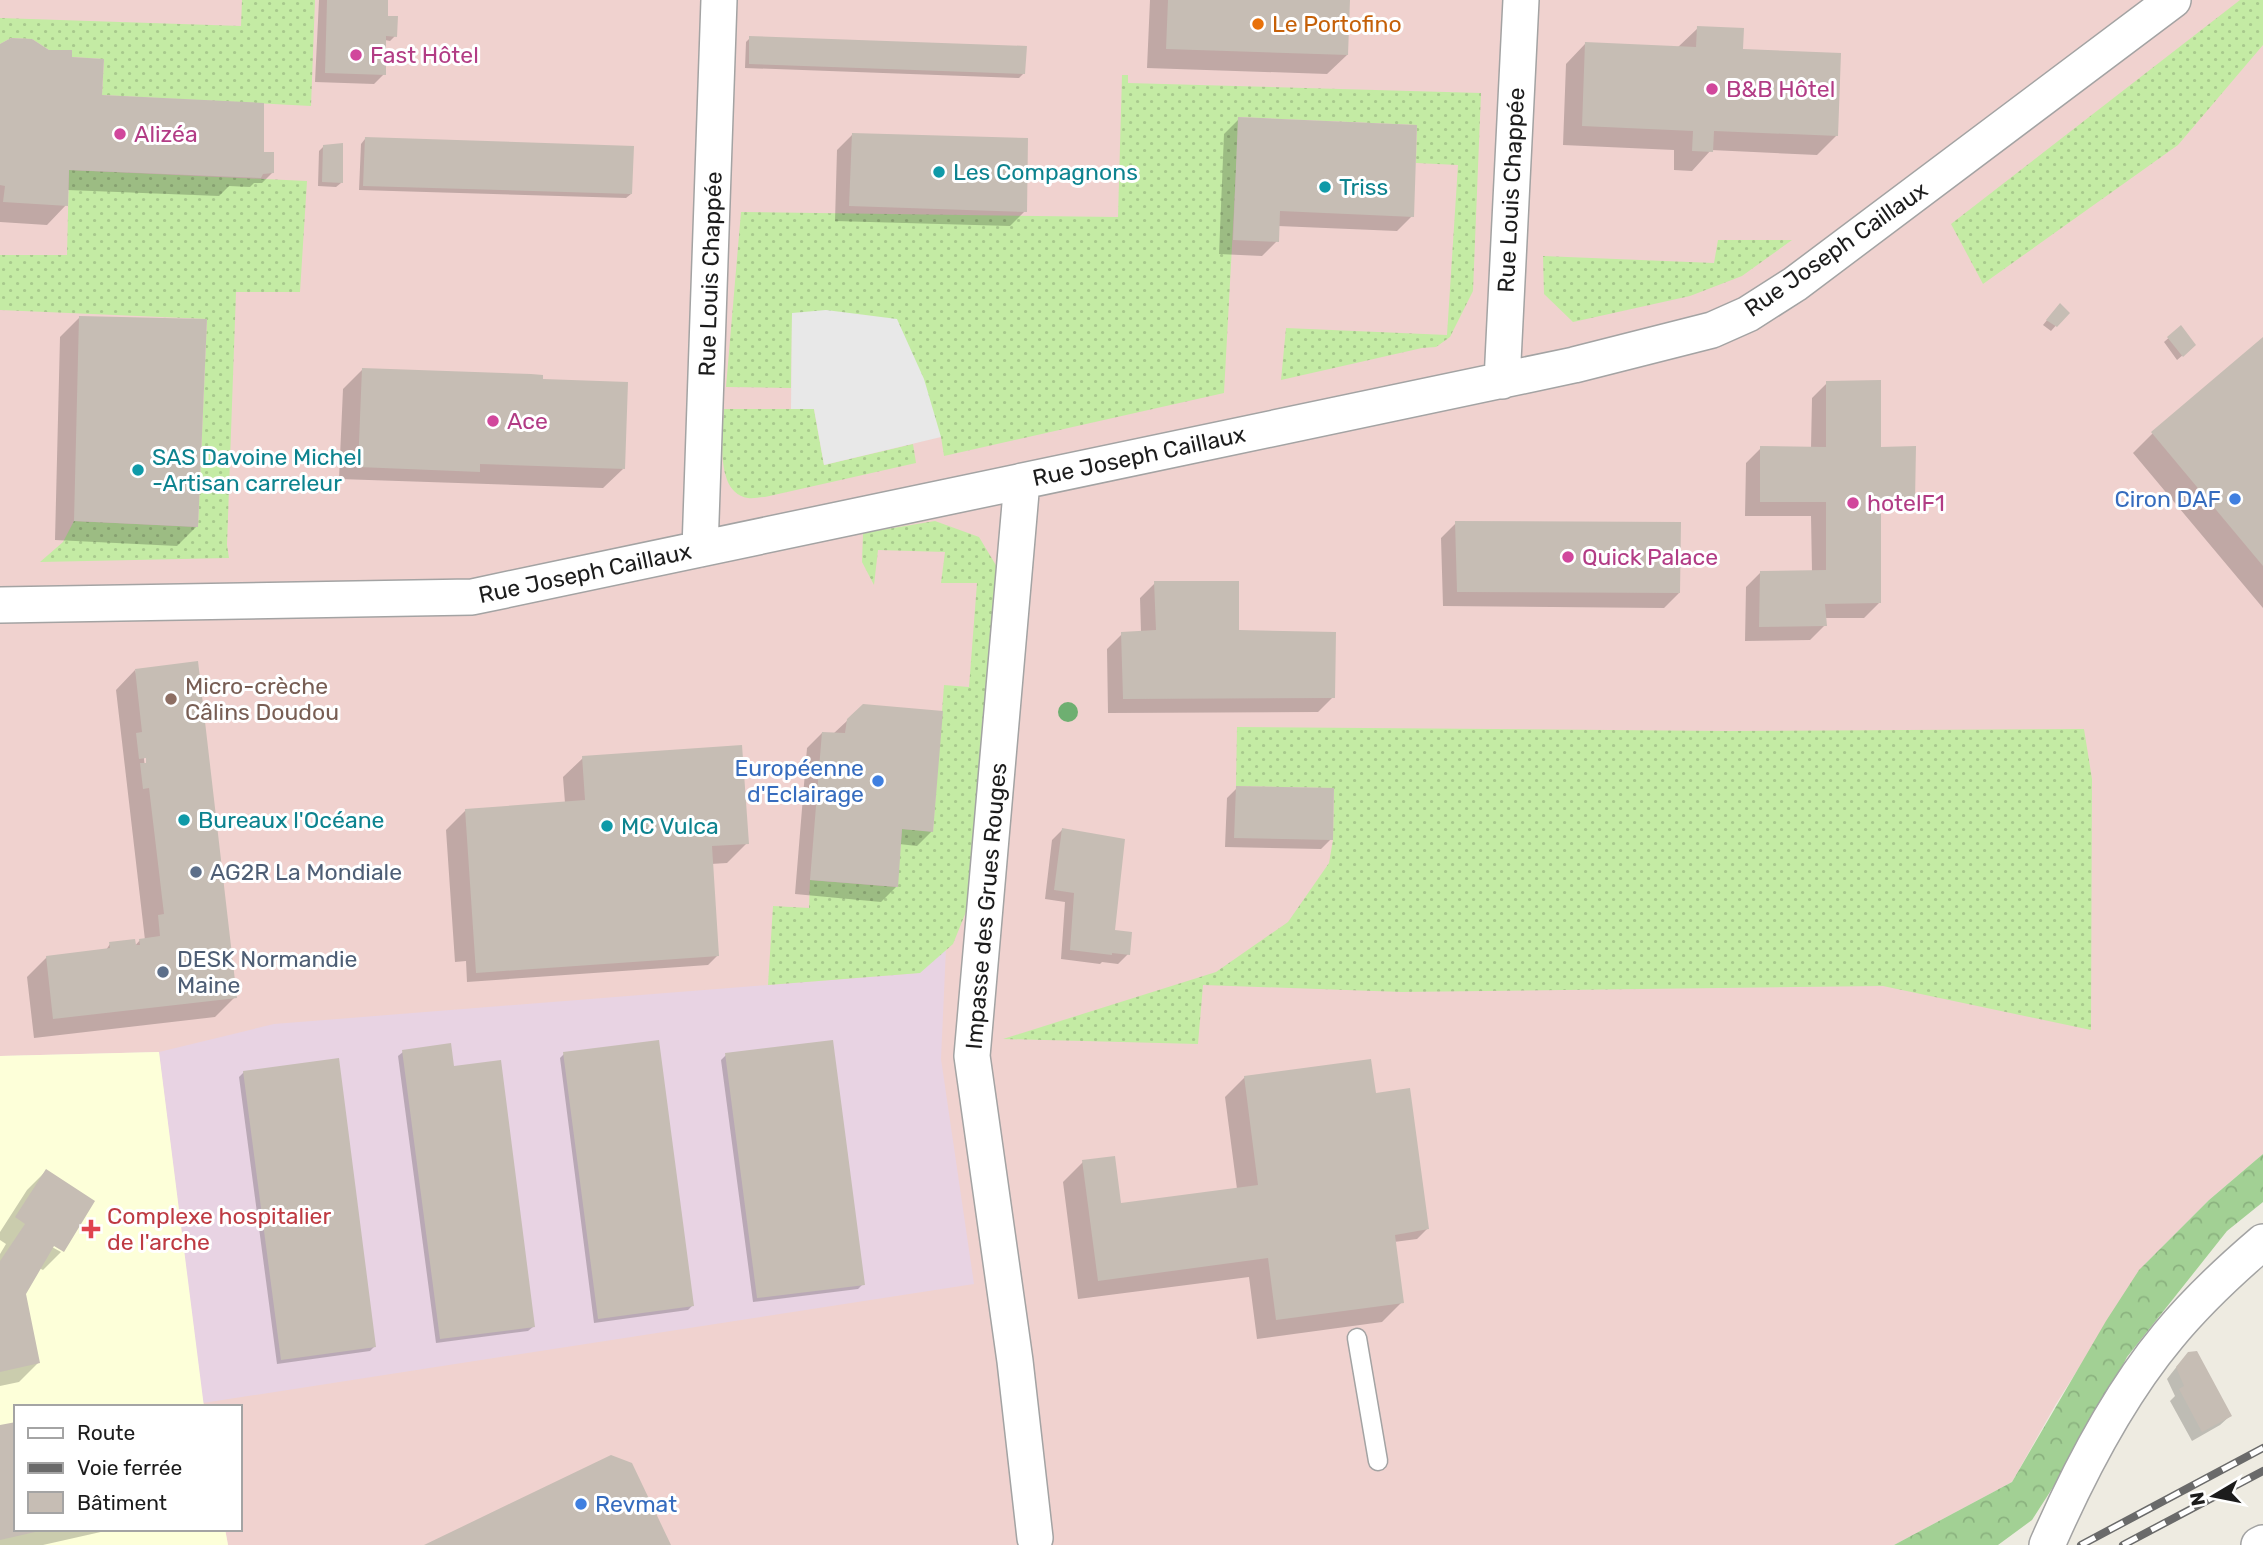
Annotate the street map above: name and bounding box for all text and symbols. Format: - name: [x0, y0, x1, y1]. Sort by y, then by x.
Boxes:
- place label: Le Portofino: [1272, 10, 1402, 38]
- marker: Le Portofino: [1250, 16, 1266, 32]
- place label: Fast Hôtel: [370, 41, 479, 69]
- marker: Fast Hôtel: [348, 47, 364, 63]
- place label: B&B Hôtel: [1726, 75, 1835, 103]
- marker: B&B Hôtel: [1704, 81, 1720, 97]
- street label: Rue Louis Chappée: [1492, 87, 1530, 293]
- place label: Alizéa: [134, 120, 198, 148]
- marker: Alizéa: [112, 126, 128, 142]
- place label: Les Compagnons: [953, 158, 1138, 186]
- marker: Les Compagnons: [931, 164, 947, 180]
- street label: Rue Louis Chappée: [692, 171, 728, 377]
- place label: Triss: [1339, 173, 1388, 201]
- street label: Rue Joseph Caillaux: [1739, 175, 1933, 323]
- marker: Triss: [1317, 179, 1333, 195]
- place label: Ace: [507, 407, 548, 435]
- marker: Ace: [485, 413, 501, 429]
- street label: Rue Joseph Caillaux: [1030, 420, 1248, 492]
- place label: SAS Davoine Michel -Artisan carreleur: [152, 443, 362, 497]
- marker: SAS Davoine Michel -Artisan carreleur: [130, 462, 146, 478]
- place label: Ciron DAF: [2114, 485, 2221, 513]
- place label: hotelF1: [1867, 489, 1945, 517]
- marker: Ciron DAF: [2227, 491, 2243, 507]
- marker: hotelF1: [1845, 495, 1861, 511]
- street label: Rue Joseph Caillaux: [476, 537, 694, 609]
- place label: Quick Palace: [1582, 543, 1718, 571]
- marker: Quick Palace: [1560, 549, 1576, 565]
- place label: Micro-crèche Câlins Doudou: [185, 672, 339, 726]
- marker: Micro-crèche Câlins Doudou: [163, 691, 179, 707]
- place label: Européenne d'Eclairage: [734, 754, 864, 808]
- street label: Impasse des Grues Rouges: [960, 761, 1012, 1051]
- marker: Européenne d'Eclairage: [870, 773, 886, 789]
- place label: Bureaux l'Océane: [198, 806, 384, 834]
- marker: Bureaux l'Océane: [176, 812, 192, 828]
- place label: MC Vulca: [621, 812, 719, 840]
- marker: MC Vulca: [599, 818, 615, 834]
- place label: AG2R La Mondiale: [210, 858, 402, 886]
- marker: AG2R La Mondiale: [188, 864, 204, 880]
- place label: DESK Normandie Maine: [177, 945, 357, 999]
- marker: DESK Normandie Maine: [155, 964, 171, 980]
- place label: Complexe hospitalier de l'arche: [107, 1202, 331, 1256]
- marker: Complexe hospitalier de l'arche: [81, 1219, 101, 1239]
- legend: [14, 1405, 242, 1531]
- text: Route: [77, 1420, 135, 1445]
- text: Voie ferrée: [77, 1455, 182, 1480]
- north arrow: [2179, 1461, 2249, 1531]
- text: Bâtiment: [77, 1490, 167, 1515]
- place label: Revmat: [595, 1490, 677, 1518]
- text: N: [2185, 1490, 2210, 1508]
- marker: Revmat: [573, 1496, 589, 1512]

